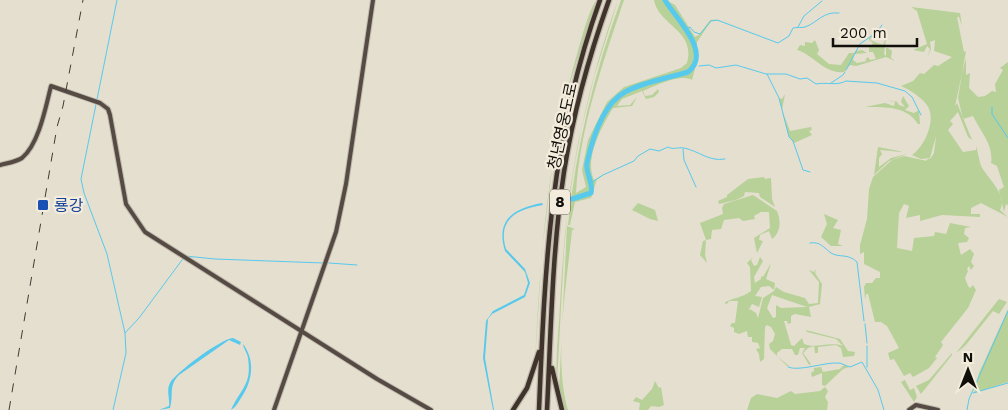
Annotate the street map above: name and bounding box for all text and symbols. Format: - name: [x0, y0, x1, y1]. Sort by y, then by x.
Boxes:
- scale bar: [833, 15, 917, 47]
- text: 200 m: [840, 24, 887, 42]
- street label: 청년영웅도로: [544, 81, 581, 171]
- road number: 8: [550, 190, 570, 214]
- place label: 룡강: [54, 196, 84, 215]
- marker: 룡강: [36, 198, 50, 212]
- north arrow: [943, 345, 993, 395]
- text: N: [963, 349, 973, 365]

